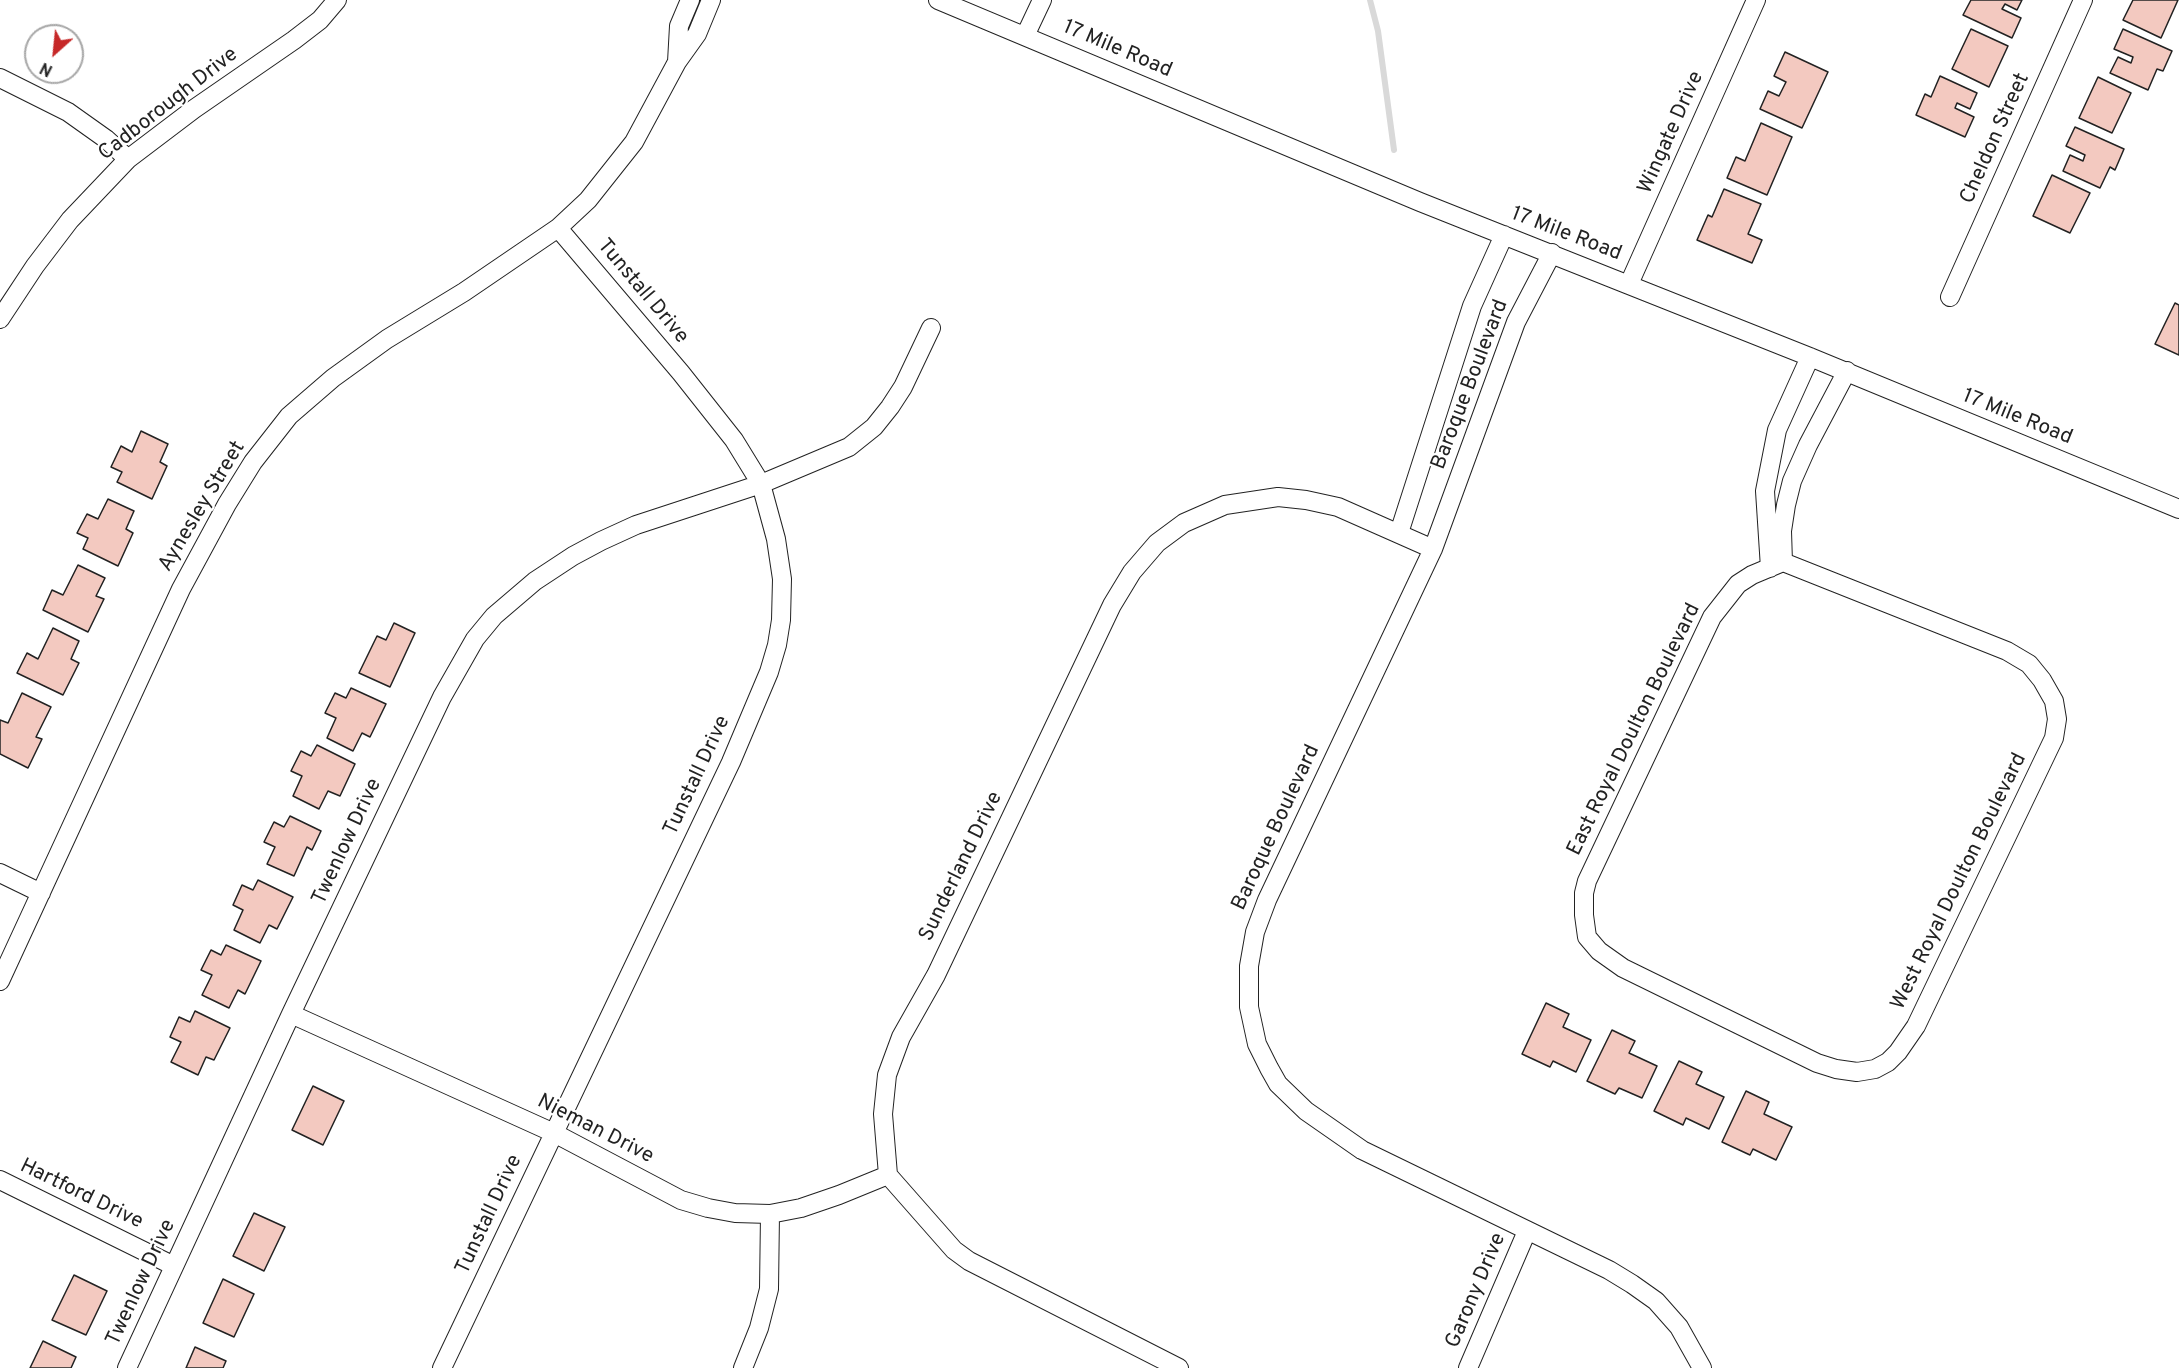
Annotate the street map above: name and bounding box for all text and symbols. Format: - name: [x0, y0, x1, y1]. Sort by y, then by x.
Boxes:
- street label: 17 Mile Road: [1059, 16, 1175, 84]
- north arrow: [24, 24, 84, 84]
- street label: Cadborough Drive: [94, 43, 244, 167]
- text: N: [37, 57, 56, 80]
- street label: Wingate Drive: [1634, 68, 1710, 198]
- street label: Cheldon Street: [1956, 70, 2036, 208]
- street label: 17 Mile Road: [1507, 202, 1625, 268]
- street label: Tunstall Drive: [591, 234, 693, 350]
- street label: Baroque Boulevard: [1427, 297, 1515, 473]
- street label: 17 Mile Road: [1958, 385, 2076, 451]
- street label: Aynesley Street: [154, 437, 252, 577]
- street label: East Royal Doulton Boulevard: [1563, 600, 1707, 860]
- street label: Tunstall Drive: [659, 712, 737, 840]
- street label: Baroque Boulevard: [1228, 741, 1326, 915]
- street label: West Royal Doulton Boulevard: [1887, 750, 2033, 1014]
- street label: Twenlow Drive: [308, 775, 388, 909]
- street label: Sunderland Drive: [915, 788, 1009, 946]
- street label: Nieman Drive: [533, 1090, 657, 1170]
- street label: Tunstall Drive: [451, 1151, 529, 1279]
- street label: Hartford Drive: [15, 1154, 147, 1236]
- street label: Twenlow Drive: [102, 1216, 182, 1350]
- street label: Garony Drive: [1441, 1230, 1513, 1352]

